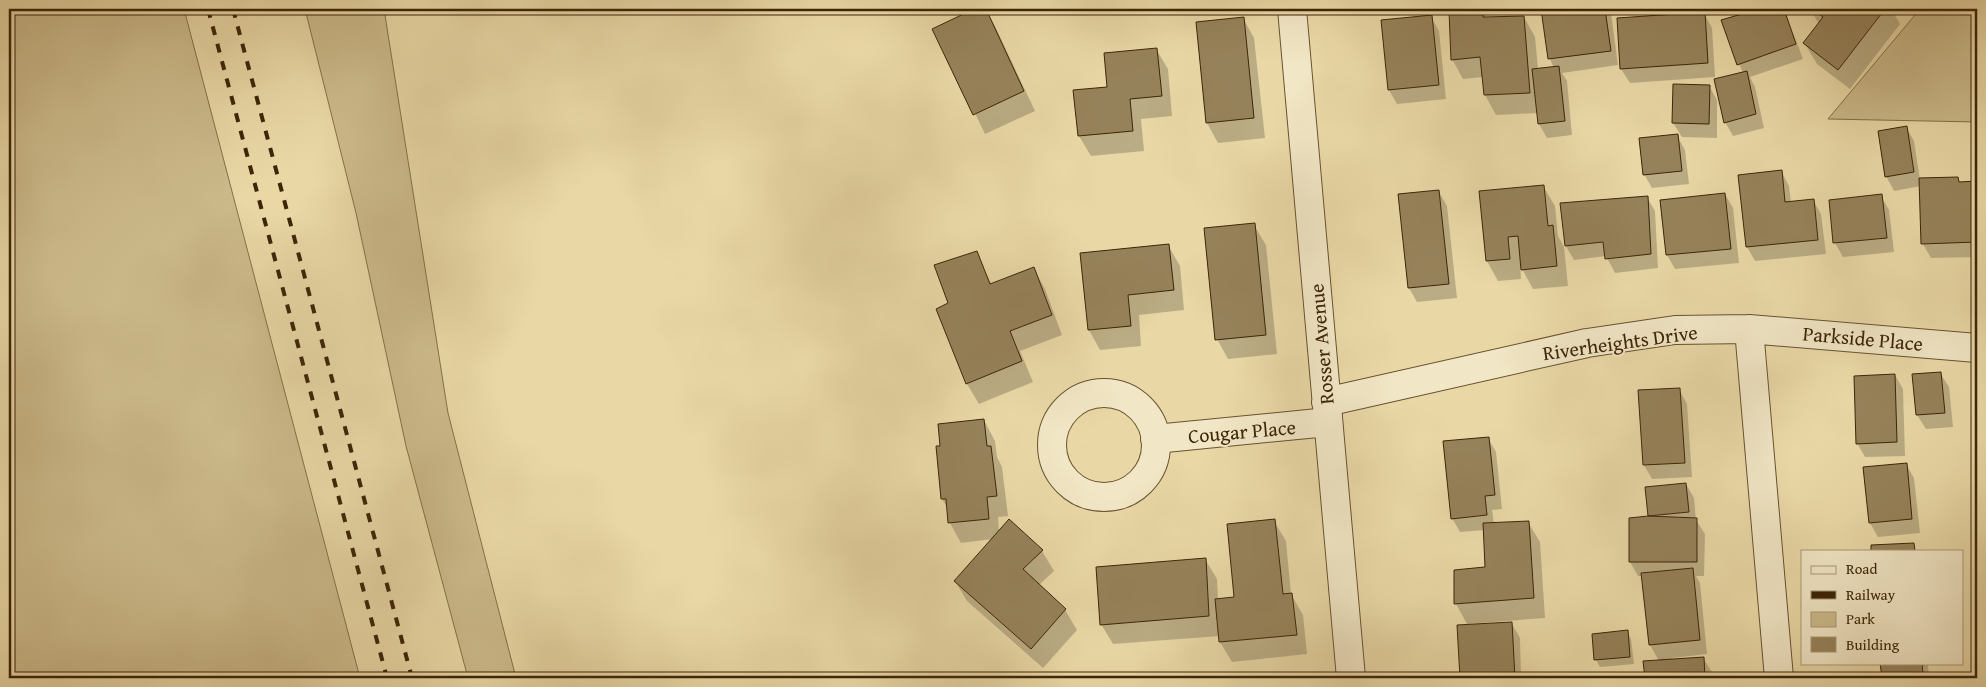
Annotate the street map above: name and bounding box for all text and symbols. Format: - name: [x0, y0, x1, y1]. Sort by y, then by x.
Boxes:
- street label: Rosser Avenue: [1301, 282, 1341, 406]
- street label: Riverheights Drive: [1541, 317, 1699, 367]
- street label: Parkside Place: [1802, 318, 1924, 358]
- street label: Cougar Place: [1187, 412, 1297, 450]
- legend: [1801, 550, 1964, 664]
- text: Road: [1846, 558, 1877, 579]
- text: Railway: [1846, 584, 1896, 605]
- text: Park: [1846, 608, 1875, 629]
- text: Building: [1846, 634, 1900, 655]

